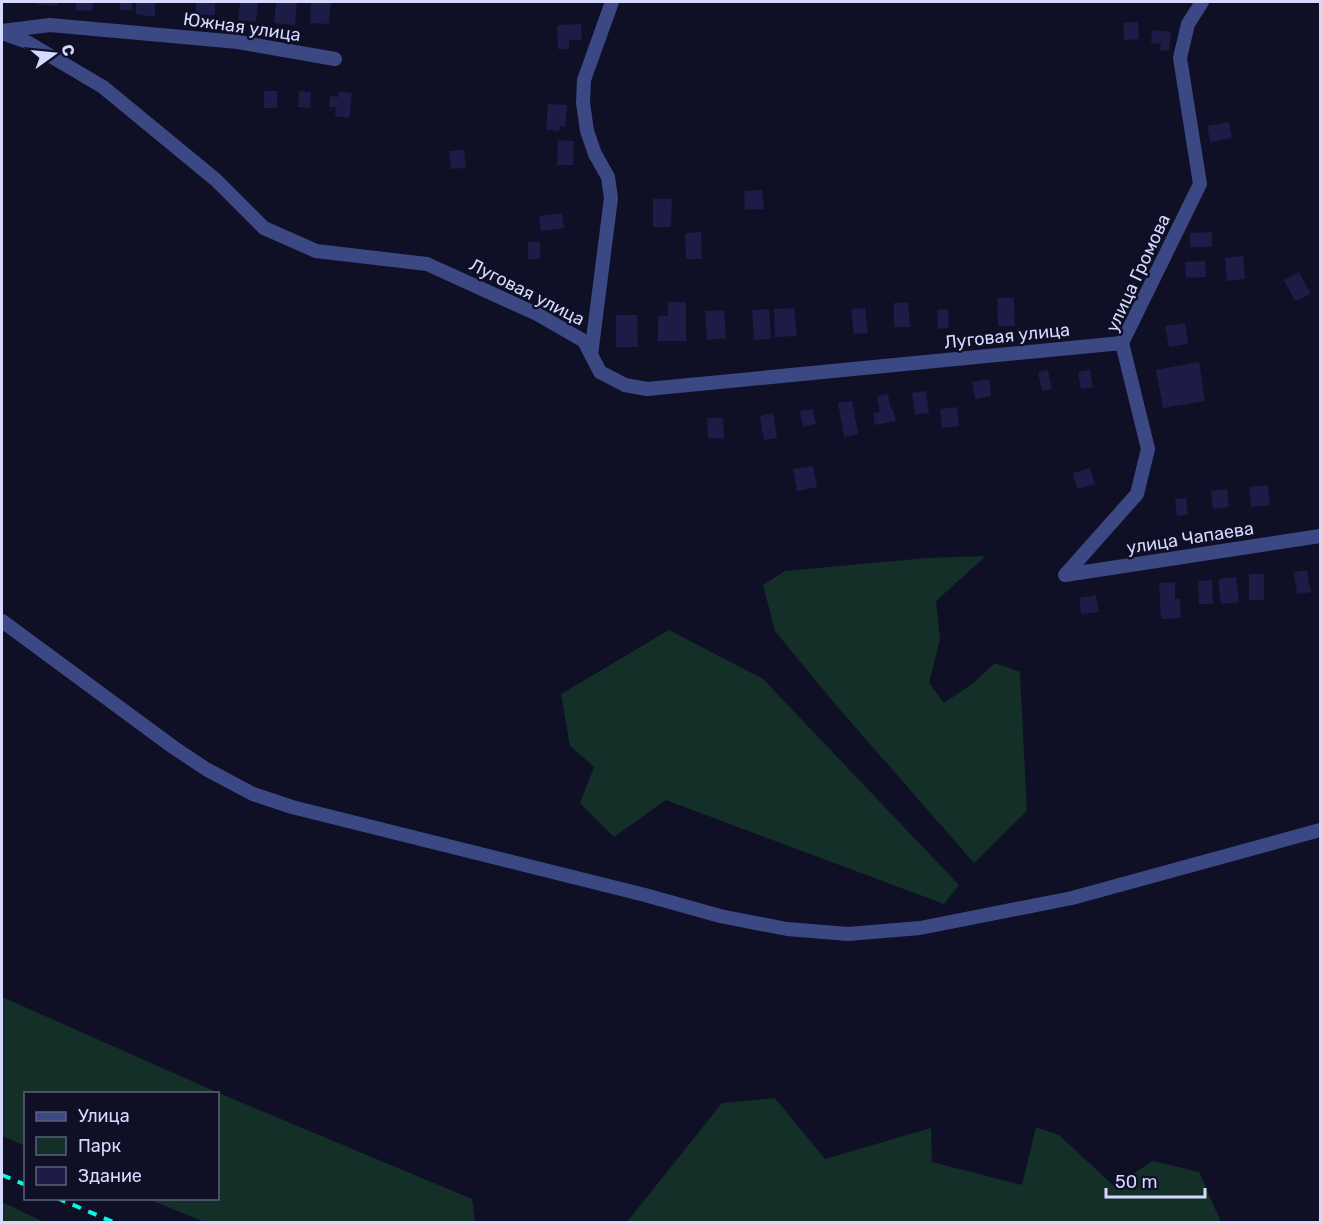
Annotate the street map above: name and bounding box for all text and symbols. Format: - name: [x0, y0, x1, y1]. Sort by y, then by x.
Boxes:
- street label: Южная улица: [182, 8, 302, 46]
- north arrow: [24, 24, 84, 84]
- text: С: [57, 42, 79, 58]
- street label: улица Громова: [1101, 210, 1175, 336]
- street label: Луговая улица: [466, 253, 588, 331]
- street label: Луговая улица: [943, 318, 1071, 354]
- street label: улица Чапаева: [1125, 517, 1255, 559]
- legend: [24, 1092, 219, 1200]
- text: Улица: [78, 1105, 130, 1127]
- text: Парк: [78, 1135, 122, 1157]
- scale bar: [1106, 1161, 1205, 1199]
- text: Здание: [78, 1165, 142, 1187]
- text: 50 m: [1115, 1171, 1158, 1193]

